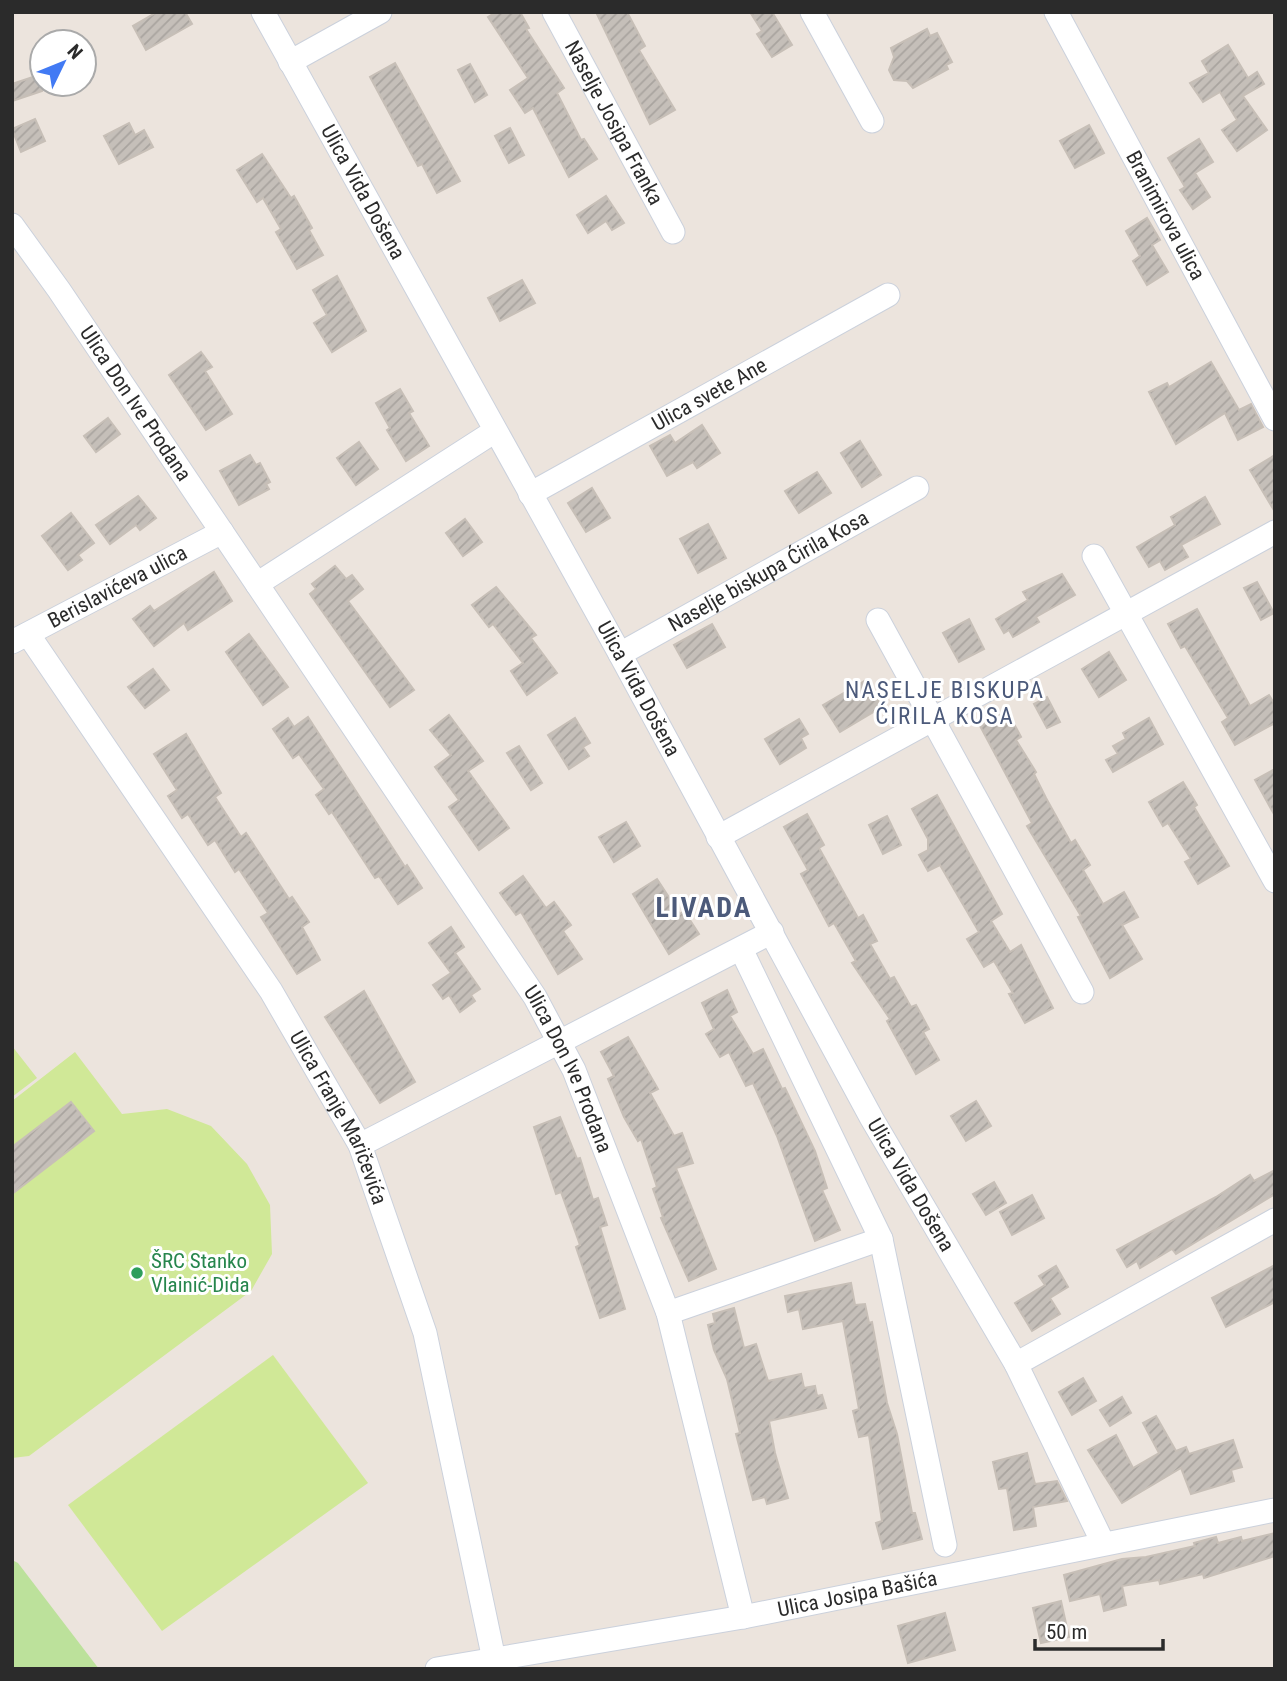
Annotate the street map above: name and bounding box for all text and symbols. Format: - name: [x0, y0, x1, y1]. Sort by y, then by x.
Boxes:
- north arrow: [28, 28, 98, 98]
- street label: Naselje Josipa Franka: [560, 37, 668, 209]
- text: N: [63, 40, 87, 64]
- street label: Ulica Vida Došena: [316, 121, 410, 263]
- street label: Branimirova ulica: [1121, 147, 1210, 284]
- street label: Ulica Don Ive Prodana: [75, 321, 196, 485]
- street label: Ulica svete Ane: [648, 353, 771, 436]
- street label: Naselje biskupa Ćirila Kosa: [664, 506, 873, 637]
- street label: Berislavićeva ulica: [44, 541, 191, 633]
- street label: Ulica Vida Došena: [592, 617, 685, 760]
- district label: NASELJE BISKUPA ĆIRILA KOSA: [845, 677, 1045, 730]
- district label: LIVADA: [655, 891, 753, 924]
- street label: Ulica Don Ive Prodana: [519, 981, 617, 1156]
- street label: Ulica Franje Maričevića: [285, 1027, 392, 1208]
- street label: Ulica Vida Došena: [862, 1114, 959, 1256]
- place label: ŠRC Stanko Vlainić-Dida: [151, 1249, 250, 1297]
- marker: ŠRC Stanko Vlainić-Dida: [129, 1265, 145, 1281]
- street label: Ulica Josipa Bašića: [775, 1566, 939, 1622]
- scale bar: [1035, 1608, 1163, 1652]
- text: 50 m: [1046, 1620, 1087, 1644]

